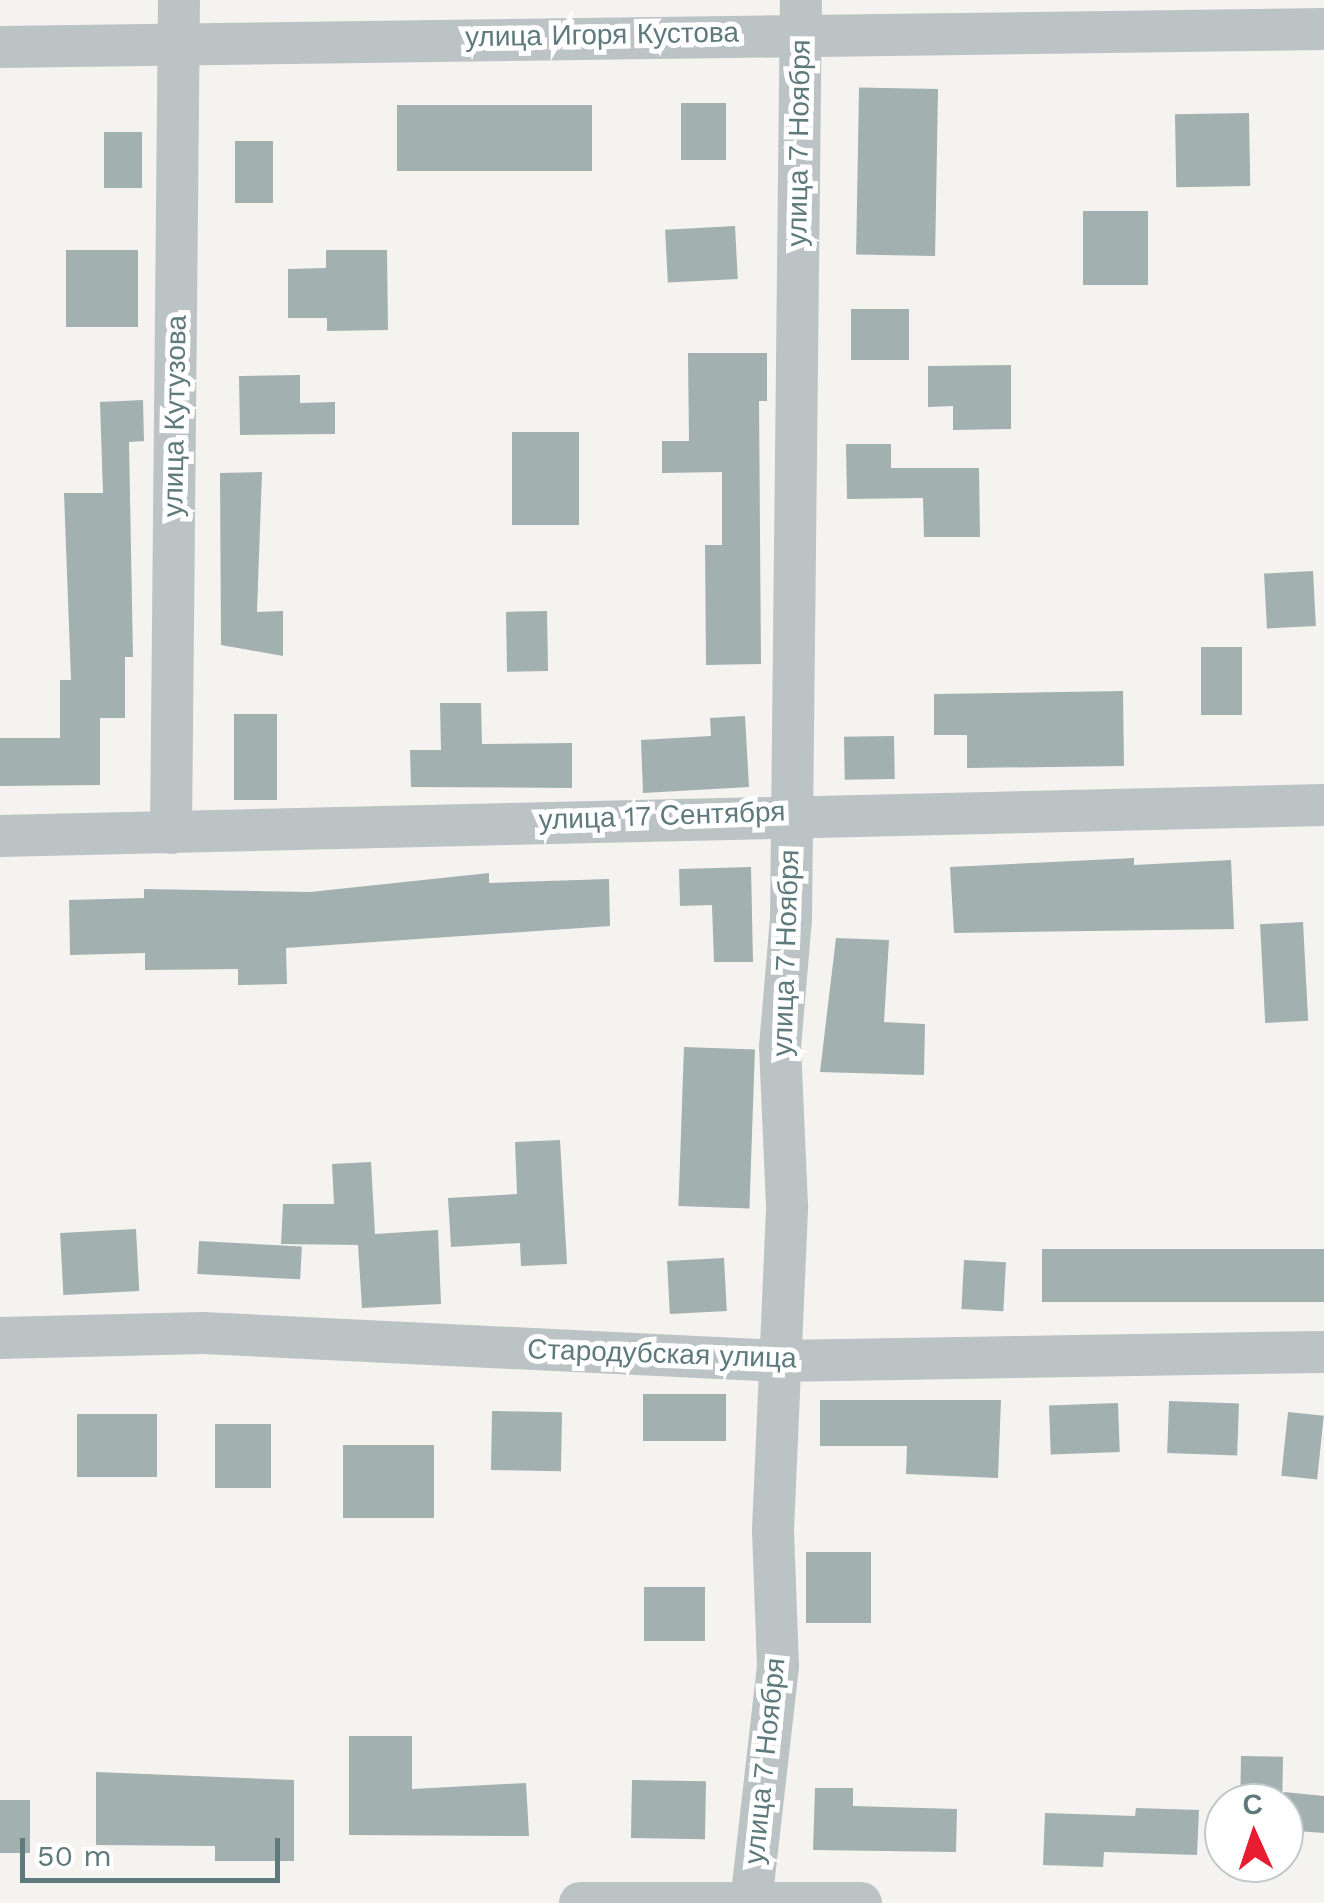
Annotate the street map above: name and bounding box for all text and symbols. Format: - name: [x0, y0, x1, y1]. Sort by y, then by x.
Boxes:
- street label: улица Игоря Кустова: [465, 16, 739, 54]
- street label: улица 7 Ноября: [780, 38, 818, 248]
- street label: улица Кутузова: [156, 315, 194, 517]
- street label: улица 17 Сентября: [537, 795, 787, 837]
- street label: улица 7 Ноября: [766, 848, 806, 1058]
- street label: Стародубская улица: [527, 1333, 797, 1375]
- street label: улица 7 Ноября: [737, 1655, 793, 1867]
- north arrow: [1204, 1783, 1304, 1883]
- text: С: [1242, 1788, 1263, 1822]
- scale bar: [25, 1818, 285, 1880]
- text: 50 m: [37, 1838, 112, 1873]

